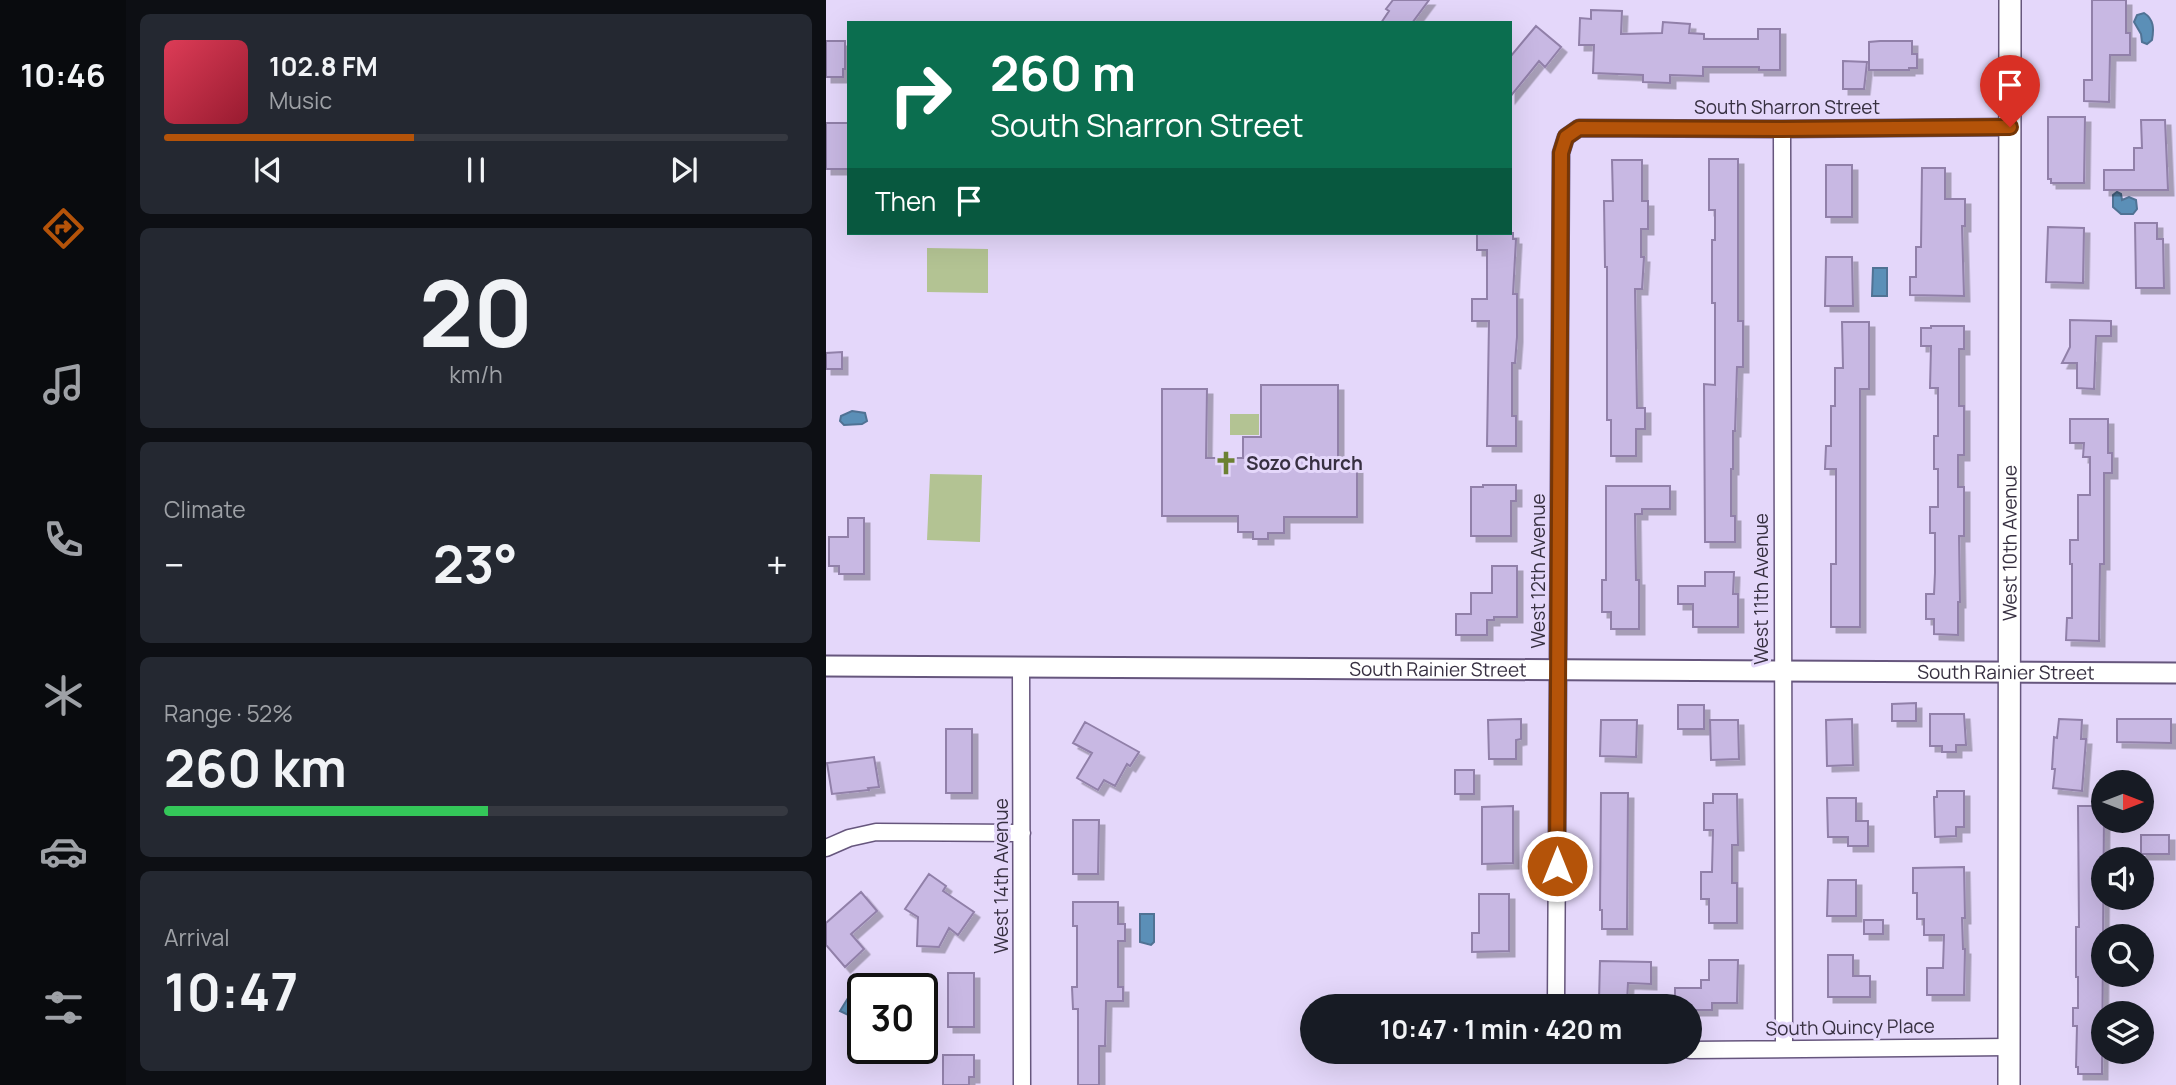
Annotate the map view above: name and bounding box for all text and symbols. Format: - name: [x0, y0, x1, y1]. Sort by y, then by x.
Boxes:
- text: 260 m: [990, 39, 1136, 106]
- text: 102.8 FM: [269, 48, 378, 84]
- icon: right: [875, 49, 966, 140]
- text: 10:46: [20, 53, 106, 97]
- pin: [1980, 55, 2040, 127]
- icon: arrive: [1991, 66, 2029, 104]
- text: Music: [269, 84, 332, 116]
- street label: South Sharron Street: [1694, 94, 1880, 120]
- text: South Sharron Street: [990, 103, 1303, 147]
- icon: previous: [249, 151, 287, 189]
- icon: pause: [457, 151, 495, 189]
- icon: next: [665, 151, 703, 189]
- icon: arrive: [950, 182, 988, 220]
- text: Then: [875, 183, 936, 219]
- icon: directions: [39, 204, 88, 253]
- text: 20: [419, 250, 533, 374]
- text: km/h: [449, 358, 503, 390]
- icon: music: [39, 360, 88, 409]
- church icon: Sozo Church: [1212, 449, 1240, 477]
- place label: Sozo Church: [1246, 450, 1363, 476]
- street label: West 10th Avenue: [1996, 465, 2023, 621]
- text: Climate: [164, 493, 246, 525]
- street label: West 12th Avenue: [1525, 493, 1551, 649]
- street label: West 11th Avenue: [1748, 513, 1774, 665]
- icon: phone: [39, 515, 88, 564]
- text: 23°: [433, 528, 518, 599]
- text: −: [164, 538, 185, 590]
- text: +: [766, 538, 788, 590]
- street label: South Rainier Street: [1349, 656, 1527, 683]
- street label: South Rainier Street: [1917, 659, 2095, 686]
- icon: climate: [39, 671, 88, 720]
- text: Range · 52%: [164, 697, 293, 729]
- text: 260 km: [164, 732, 347, 803]
- north arrow: [2091, 770, 2154, 833]
- map controls: [2091, 770, 2154, 1064]
- street label: West 14th Avenue: [988, 798, 1014, 954]
- icon: car: [39, 827, 88, 876]
- position arrow: [1520, 829, 1594, 903]
- button: sound: [2091, 847, 2154, 910]
- text: Arrival: [164, 921, 230, 953]
- button: search: [2091, 924, 2154, 987]
- text: 10:47: [164, 956, 298, 1027]
- speed limit sign: 30: [847, 973, 938, 1064]
- icon: filters: [39, 983, 88, 1032]
- button: layers: [2091, 1001, 2154, 1064]
- text: 10:47 · 1 min · 420 m: [1380, 1011, 1622, 1047]
- street label: South Quincy Place: [1765, 1013, 1935, 1041]

